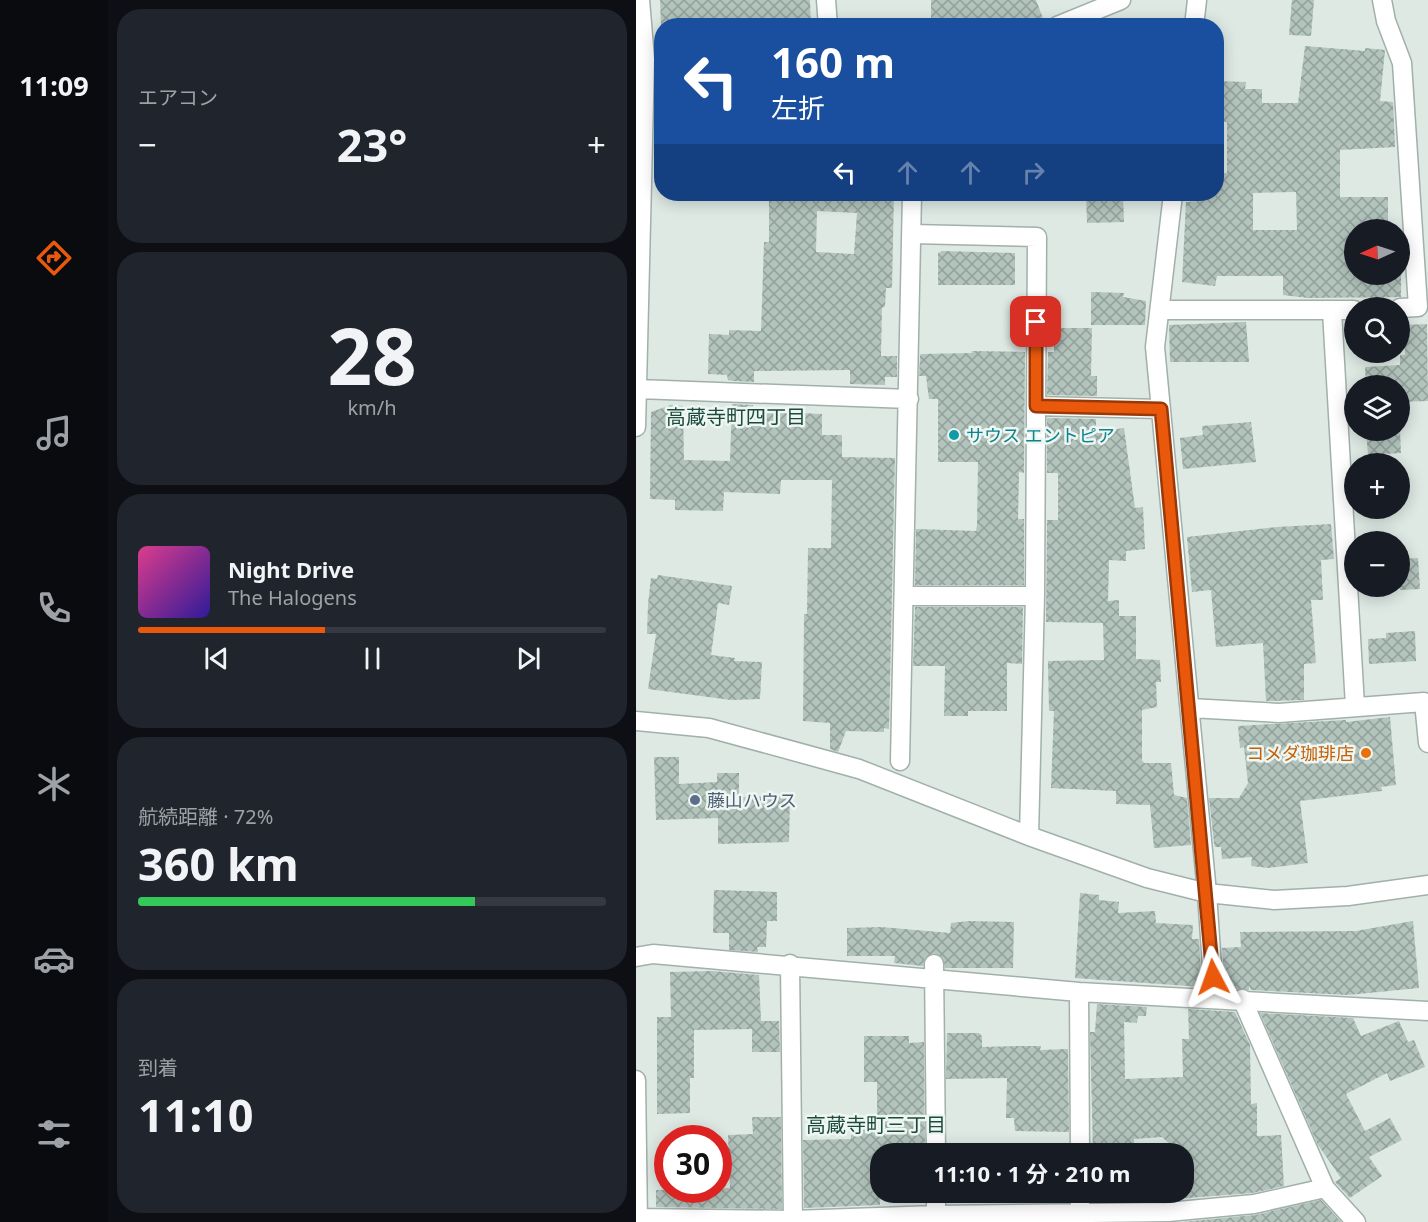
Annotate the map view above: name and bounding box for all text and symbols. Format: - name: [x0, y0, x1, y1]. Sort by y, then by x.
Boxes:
- text: 160 m: [771, 33, 895, 90]
- icon: left: [672, 42, 750, 120]
- text: 11:09: [19, 67, 89, 104]
- text: エアコン: [138, 84, 218, 111]
- text: 左折: [771, 89, 825, 126]
- text: 23°: [337, 114, 407, 175]
- text: −: [138, 122, 157, 167]
- text: +: [587, 122, 606, 167]
- icon: left: [828, 156, 861, 189]
- icon: ahead: [891, 156, 924, 189]
- icon: ahead: [954, 156, 987, 189]
- icon: right: [1017, 156, 1050, 189]
- north arrow: [1344, 219, 1410, 285]
- map controls: [1344, 219, 1410, 597]
- icon: directions: [33, 237, 75, 279]
- pin: [1010, 296, 1061, 347]
- button: search: [1344, 297, 1410, 363]
- text: 28: [327, 302, 417, 408]
- icon: arrive: [1019, 305, 1052, 338]
- button: layers: [1344, 375, 1410, 441]
- text: km/h: [347, 394, 397, 421]
- district label: 高蔵寺町四丁目: [666, 403, 806, 430]
- icon: music: [33, 412, 75, 454]
- place label: サウス エントピア: [966, 423, 1115, 447]
- marker: サウス エントピア: [947, 428, 961, 442]
- button: +: [1344, 453, 1410, 519]
- button: −: [1344, 531, 1410, 597]
- text: Night Drive: [228, 554, 354, 584]
- text: The Halogens: [228, 584, 357, 611]
- icon: phone: [33, 587, 75, 629]
- icon: previous: [200, 642, 233, 675]
- icon: pause: [356, 642, 389, 675]
- icon: next: [512, 642, 545, 675]
- place label: コメダ珈琲店: [1246, 741, 1354, 765]
- marker: コメダ珈琲店: [1359, 746, 1373, 760]
- icon: climate: [33, 763, 75, 805]
- place label: 藤山ハウス: [707, 788, 797, 812]
- marker: 藤山ハウス: [688, 793, 702, 807]
- text: 航続距離 · 72%: [138, 803, 273, 830]
- text: 360 km: [138, 833, 299, 894]
- icon: car: [33, 938, 75, 980]
- position arrow: [1181, 945, 1245, 1009]
- text: 到着: [138, 1054, 178, 1081]
- text: 11:10: [138, 1084, 254, 1145]
- district label: 高蔵寺町三丁目: [806, 1111, 946, 1138]
- icon: filters: [33, 1113, 75, 1155]
- speed limit sign: 30: [654, 1125, 732, 1203]
- text: 11:10 · 1 分 · 210 m: [934, 1158, 1131, 1188]

